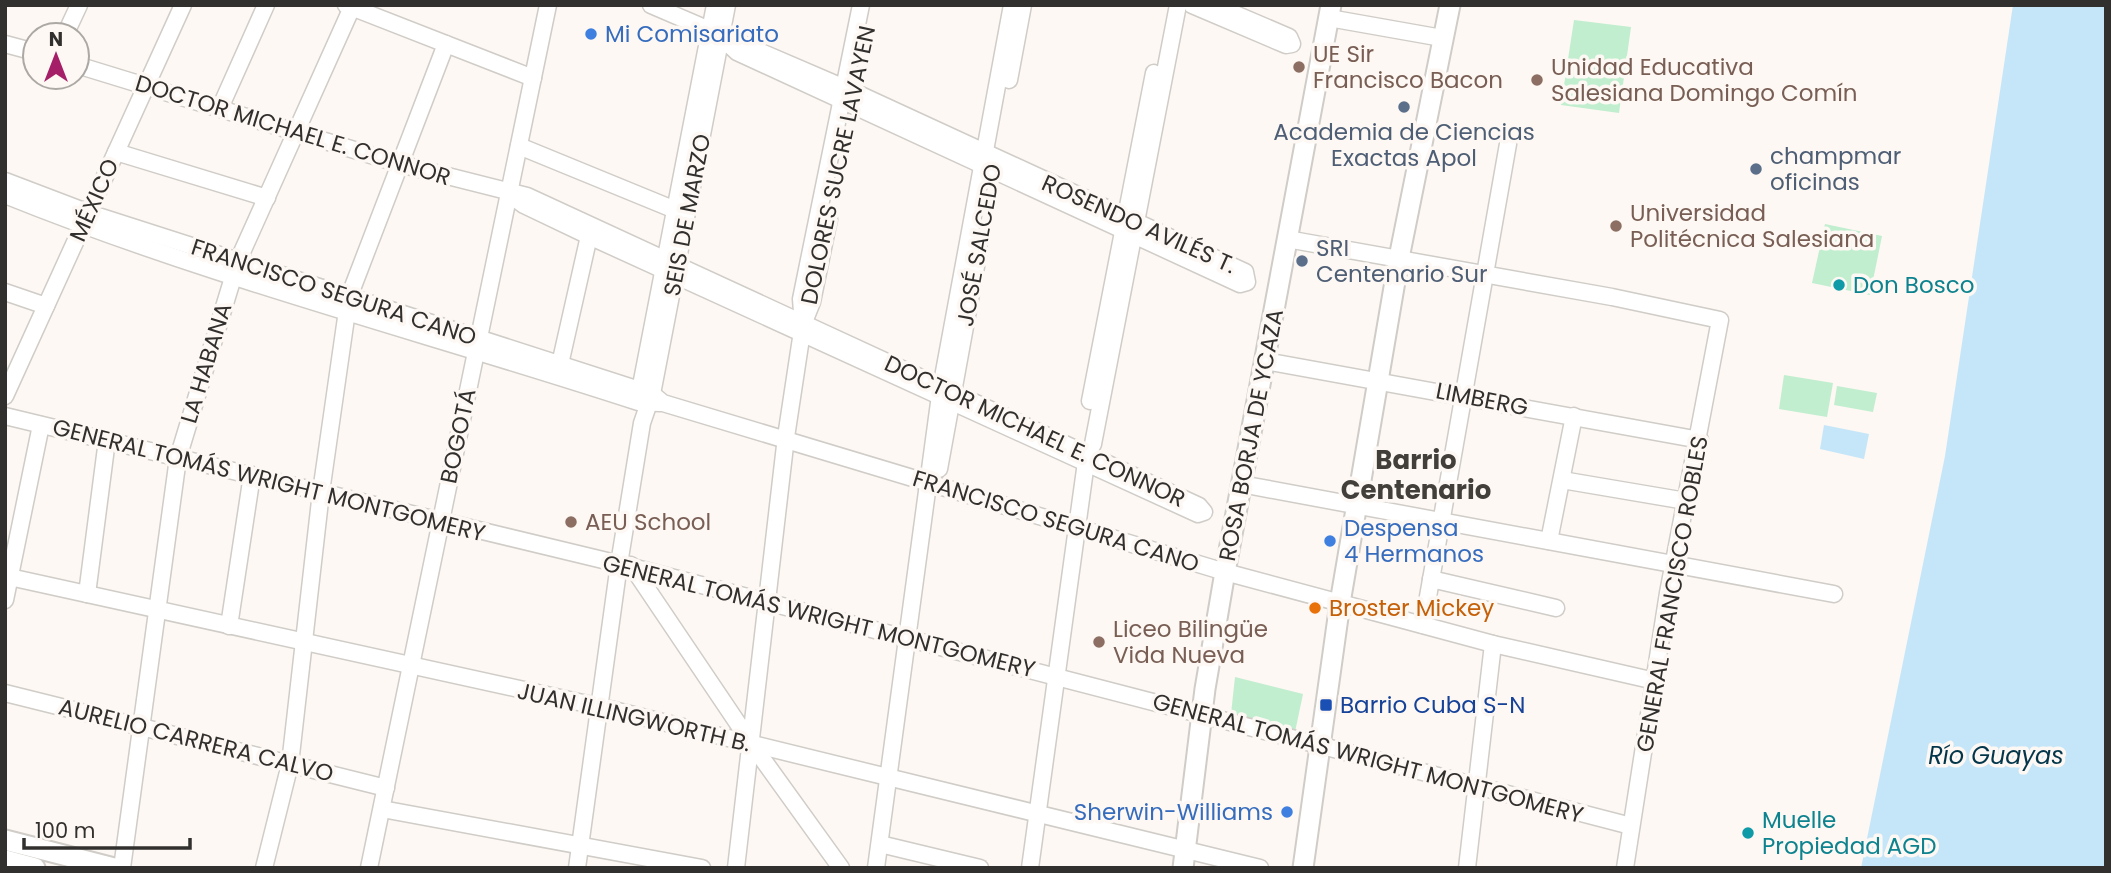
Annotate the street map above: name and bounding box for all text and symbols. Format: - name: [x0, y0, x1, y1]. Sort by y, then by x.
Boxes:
- place label: Mi Comisariato: [605, 18, 779, 50]
- north arrow: [21, 21, 91, 91]
- street label: DOLORES SUCRE LAVAYEN: [793, 23, 883, 307]
- text: N: [49, 26, 63, 53]
- marker: Mi Comisariato: [583, 26, 599, 42]
- place label: UE Sir Francisco Bacon: [1313, 38, 1503, 96]
- place label: Unidad Educativa Salesiana Domingo Comín: [1551, 51, 1858, 109]
- marker: UE Sir Francisco Bacon: [1291, 59, 1307, 75]
- street label: DOCTOR MICHAEL E. CONNOR: [131, 67, 455, 193]
- marker: Unidad Educativa Salesiana Domingo Comín: [1529, 72, 1545, 88]
- marker: Academia de Ciencias Exactas Apol: [1396, 99, 1412, 115]
- place label: Academia de Ciencias Exactas Apol: [1273, 116, 1535, 174]
- street label: SEIS DE MARZO: [656, 131, 718, 299]
- place label: champmar oficinas: [1770, 140, 1901, 198]
- street label: MÉXICO: [62, 154, 126, 246]
- street label: JOSÉ SALCEDO: [949, 161, 1009, 329]
- marker: champmar oficinas: [1748, 161, 1764, 177]
- street label: ROSENDO AVILÉS T.: [1037, 167, 1241, 281]
- place label: Universidad Politécnica Salesiana: [1630, 197, 1874, 255]
- marker: Universidad Politécnica Salesiana: [1608, 218, 1624, 234]
- street label: FRANCISCO SEGURA CANO: [187, 231, 481, 353]
- place label: SRI Centenario Sur: [1316, 232, 1488, 290]
- marker: SRI Centenario Sur: [1294, 253, 1310, 269]
- place label: Don Bosco: [1853, 269, 1974, 301]
- marker: Don Bosco: [1831, 277, 1847, 293]
- street label: LA HABANA: [173, 299, 239, 427]
- street label: ROSA BORJA DE YCAZA: [1211, 306, 1291, 564]
- street label: DOCTOR MICHAEL E. CONNOR: [879, 347, 1191, 515]
- street label: LIMBERG: [1433, 374, 1531, 424]
- street label: BOGOTÁ: [432, 386, 484, 486]
- street label: GENERAL TOMÁS WRIGHT MONTGOMERY: [49, 411, 489, 549]
- street label: GENERAL FRANCISCO ROBLES: [1628, 433, 1716, 755]
- district label: Barrio Centenario: [1341, 442, 1491, 508]
- street label: FRANCISCO SEGURA CANO: [909, 462, 1203, 580]
- place label: AEU School: [585, 506, 711, 538]
- place label: Despensa 4 Hermanos: [1344, 512, 1484, 570]
- marker: AEU School: [563, 514, 579, 530]
- marker: Despensa 4 Hermanos: [1322, 533, 1338, 549]
- street label: GENERAL TOMÁS WRIGHT MONTGOMERY: [599, 547, 1039, 685]
- place label: Broster Mickey: [1329, 592, 1494, 624]
- marker: Broster Mickey: [1307, 600, 1323, 616]
- place label: Liceo Bilingüe Vida Nueva: [1113, 613, 1268, 671]
- marker: Liceo Bilingüe Vida Nueva: [1091, 634, 1107, 650]
- street label: JUAN ILLINGWORTH B.: [514, 675, 754, 759]
- street label: GENERAL TOMÁS WRIGHT MONTGOMERY: [1149, 685, 1587, 831]
- place label: Barrio Cuba S-N: [1340, 689, 1525, 721]
- street label: AURELIO CARRERA CALVO: [55, 690, 337, 790]
- marker: Barrio Cuba S-N: [1318, 697, 1334, 713]
- water label: Río Guayas: [1928, 739, 2064, 772]
- place label: Sherwin-Williams: [1074, 796, 1273, 828]
- marker: Sherwin-Williams: [1279, 804, 1295, 820]
- place label: Muelle Propiedad AGD: [1762, 804, 1937, 862]
- scale bar: [24, 806, 191, 850]
- text: 100 m: [35, 816, 95, 845]
- marker: Muelle Propiedad AGD: [1740, 825, 1756, 841]

